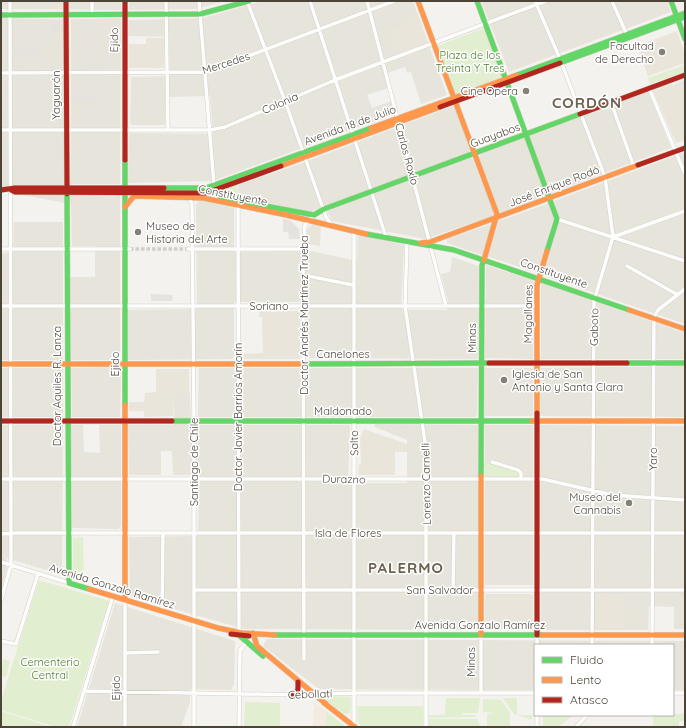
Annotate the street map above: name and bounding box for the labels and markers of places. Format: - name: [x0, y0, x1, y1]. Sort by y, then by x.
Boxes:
- place label: Facultad de Derecho: [595, 39, 654, 66]
- marker: Facultad de Derecho: [657, 47, 667, 57]
- place label: Cine Opera: [461, 84, 518, 98]
- marker: Cine Opera: [521, 86, 531, 96]
- place label: Museo de Historia del Arte: [146, 219, 228, 246]
- marker: Museo de Historia del Arte: [133, 227, 143, 237]
- place label: Iglesia de San Antonio y Santa Clara: [512, 367, 623, 394]
- marker: Iglesia de San Antonio y Santa Clara: [499, 375, 509, 385]
- place label: Museo del Cannabis: [569, 490, 621, 517]
- marker: Museo del Cannabis: [624, 498, 634, 508]

